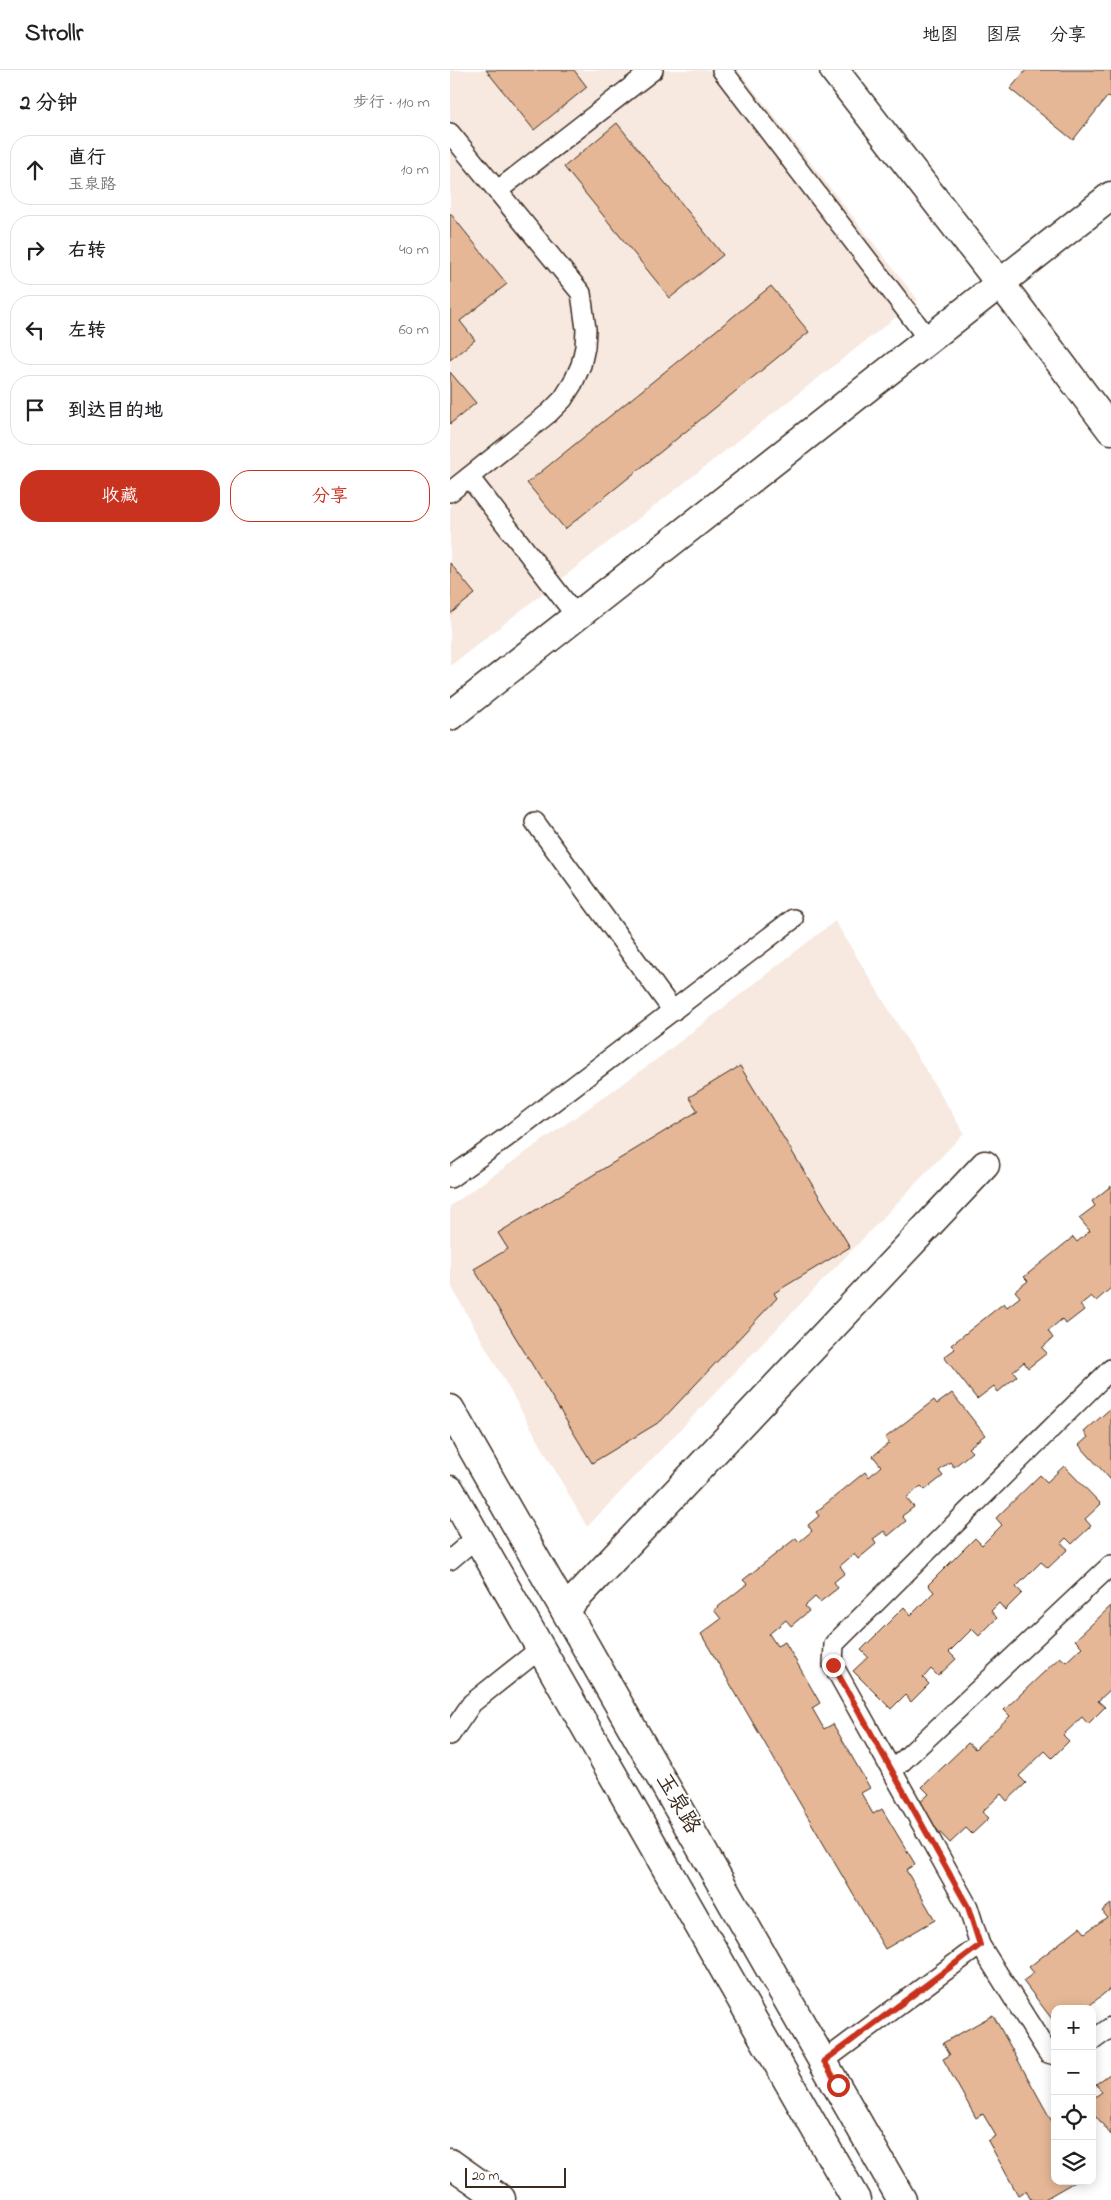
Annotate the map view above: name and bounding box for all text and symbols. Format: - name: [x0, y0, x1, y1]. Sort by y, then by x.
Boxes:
- text: Strollr: [25, 17, 83, 52]
- text: 地图: [922, 23, 958, 49]
- text: 图层: [986, 23, 1022, 49]
- text: 分享: [1050, 23, 1086, 49]
- text: 2 分钟: [20, 89, 78, 119]
- text: 步行 · 110 m: [353, 91, 430, 115]
- text: 直行: [68, 145, 106, 172]
- icon: ahead: [21, 156, 49, 184]
- text: 10 m: [401, 158, 429, 182]
- text: 玉泉路: [68, 173, 116, 197]
- icon: right: [21, 236, 49, 264]
- text: 右转: [68, 238, 106, 265]
- text: 40 m: [399, 238, 429, 262]
- icon: left: [21, 316, 49, 344]
- text: 左转: [68, 318, 106, 345]
- text: 60 m: [399, 318, 429, 342]
- icon: arrive: [21, 396, 49, 424]
- text: 到达目的地: [68, 398, 163, 425]
- button: 收藏: [20, 470, 220, 522]
- button: 分享: [230, 470, 430, 522]
- route end: [822, 1654, 845, 1677]
- street label: 玉泉路: [647, 1767, 707, 1841]
- map controls: [1051, 2005, 1096, 2185]
- button: +: [1051, 2005, 1096, 2050]
- button: −: [1051, 2050, 1096, 2095]
- route start: [827, 2074, 850, 2097]
- button: locate: [1051, 2095, 1096, 2140]
- button: layers: [1051, 2140, 1096, 2185]
- scale bar: [465, 2165, 566, 2188]
- text: 20 m: [472, 2166, 499, 2187]

